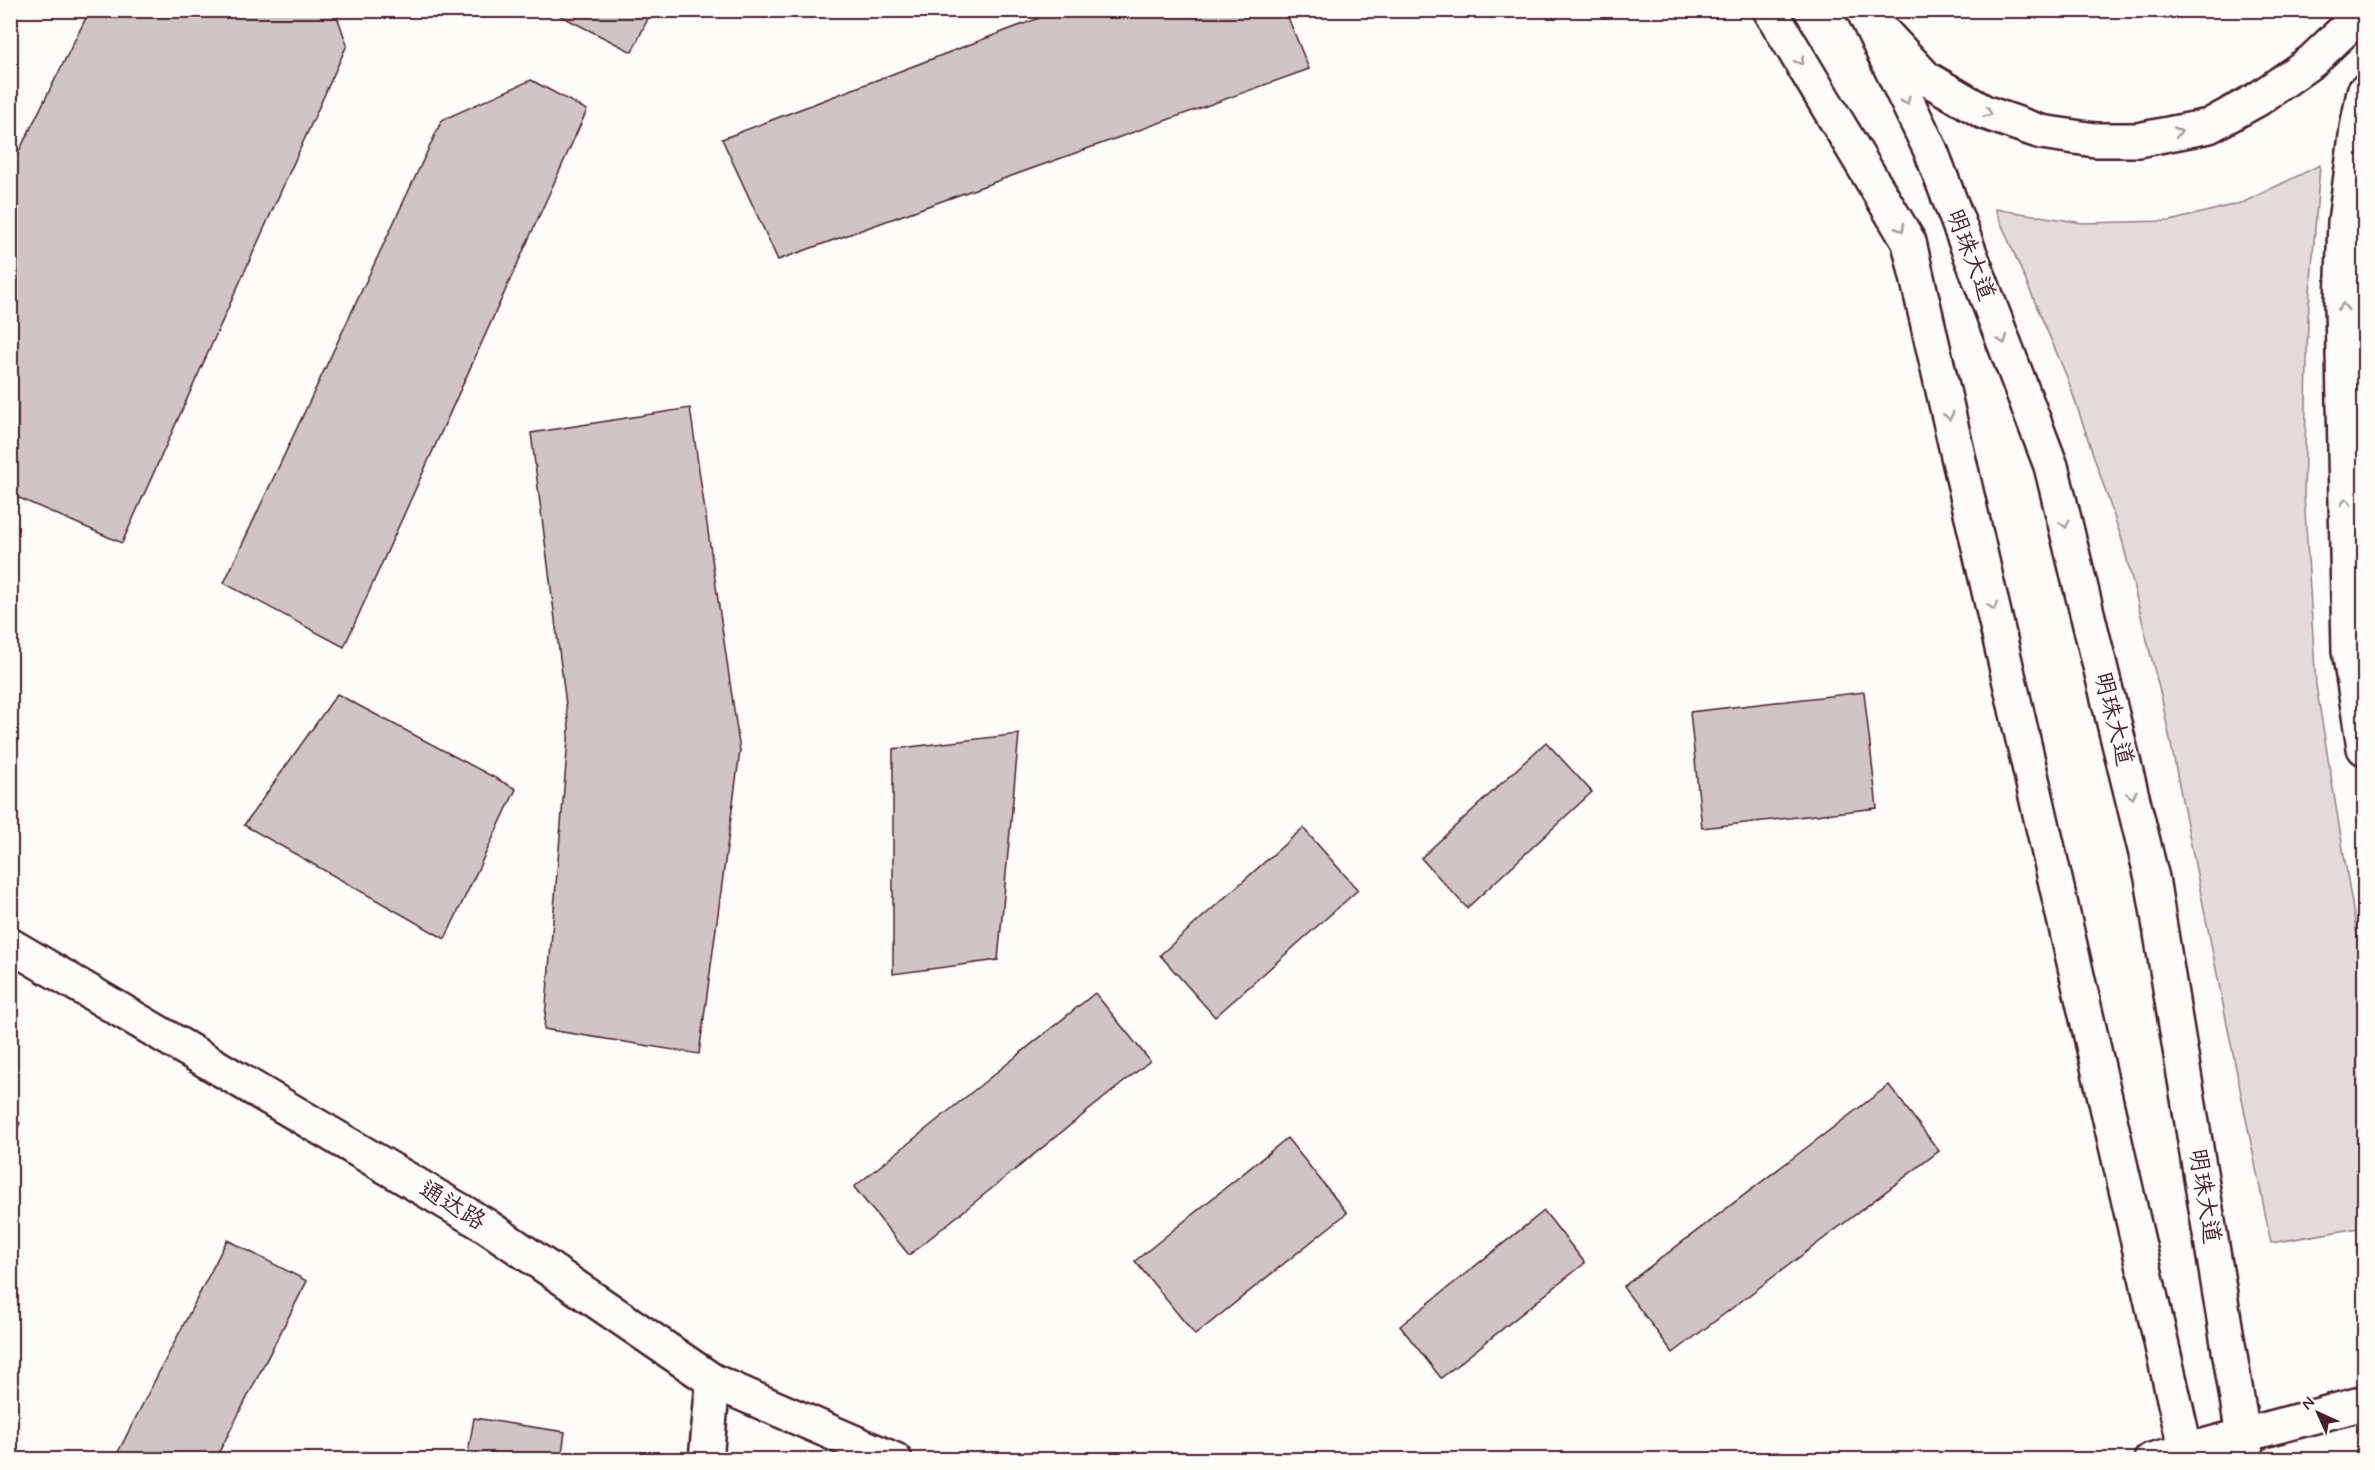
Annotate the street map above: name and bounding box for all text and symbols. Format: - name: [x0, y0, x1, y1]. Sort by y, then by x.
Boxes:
- one-way arrow: [1793, 55, 1805, 65]
- one-way arrow: [1899, 94, 1911, 105]
- one-way arrow: [1982, 106, 1993, 118]
- one-way arrow: [2173, 126, 2183, 139]
- street label: 明珠大道: [1938, 205, 2002, 305]
- one-way arrow: [1893, 222, 1905, 232]
- one-way arrow: [2337, 302, 2349, 311]
- one-way arrow: [1996, 334, 2008, 345]
- one-way arrow: [1942, 410, 1955, 420]
- one-way arrow: [2340, 497, 2352, 506]
- one-way arrow: [2058, 519, 2071, 529]
- one-way arrow: [1985, 601, 1998, 611]
- street label: 明珠大道: [2086, 669, 2140, 769]
- one-way arrow: [2124, 790, 2137, 800]
- street label: 明珠大道: [2181, 1146, 2227, 1246]
- street label: 通达路: [413, 1174, 491, 1238]
- north arrow: [2288, 1383, 2348, 1443]
- text: N: [2297, 1392, 2320, 1415]

